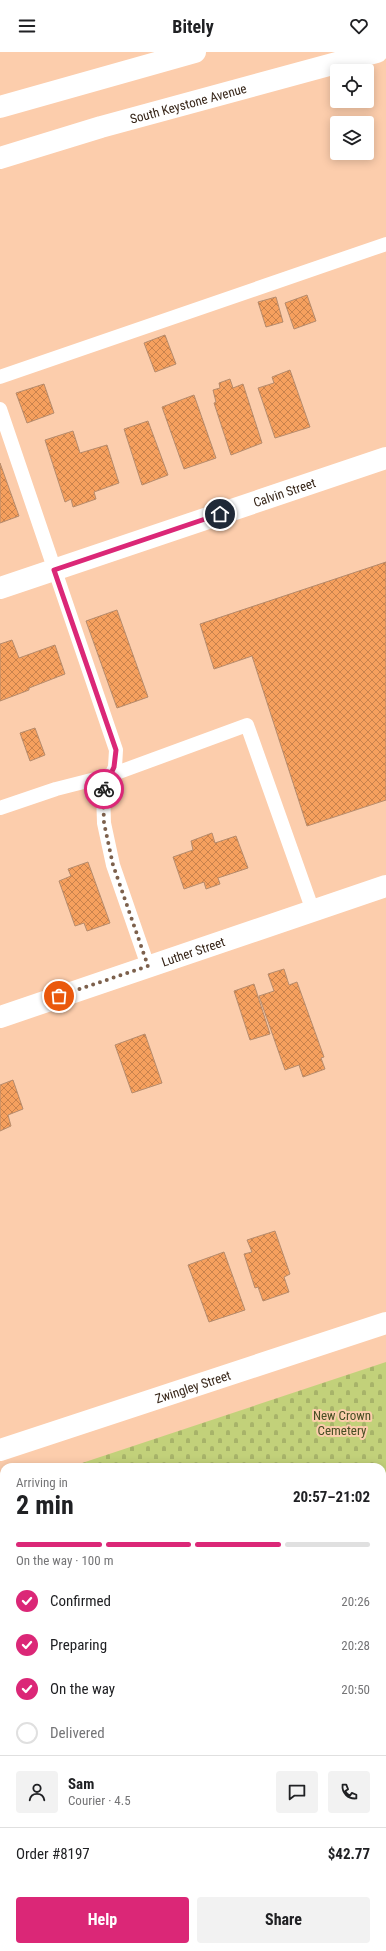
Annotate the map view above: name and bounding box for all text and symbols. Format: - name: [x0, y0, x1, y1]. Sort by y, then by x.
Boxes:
- icon: menu: [16, 15, 38, 37]
- icon: heart: [348, 15, 370, 37]
- text: Bitely: [172, 16, 214, 37]
- map controls: [330, 64, 374, 160]
- button: locate: [330, 64, 374, 108]
- street label: South Keystone Avenue: [128, 80, 248, 126]
- button: layers: [330, 116, 374, 160]
- street label: Calvin Street: [251, 475, 318, 510]
- pin: [203, 497, 237, 531]
- icon: home: [209, 503, 231, 525]
- courier: [84, 769, 124, 809]
- icon: bike: [93, 778, 115, 800]
- street label: Luther Street: [160, 934, 227, 969]
- pin: [42, 979, 76, 1013]
- icon: bag: [48, 985, 70, 1007]
- street label: Zwingley Street: [153, 1367, 233, 1406]
- park label: New Crown Cemetery: [313, 1408, 371, 1438]
- text: Arriving in: [16, 1475, 68, 1490]
- text: 20:57–21:02: [293, 1488, 370, 1506]
- text: 2 min: [16, 1490, 74, 1520]
- text: On the way · 100 m: [16, 1553, 113, 1568]
- icon: check: [16, 1590, 38, 1612]
- text: Confirmed: [50, 1592, 111, 1610]
- text: 20:26: [341, 1594, 370, 1609]
- icon: check: [16, 1634, 38, 1656]
- text: Preparing: [50, 1636, 107, 1654]
- text: 20:28: [341, 1638, 370, 1653]
- icon: check: [16, 1678, 38, 1700]
- text: On the way: [50, 1680, 115, 1698]
- text: 20:50: [341, 1682, 370, 1697]
- text: Delivered: [50, 1724, 105, 1742]
- button: person: [16, 1771, 58, 1813]
- button: chat: [276, 1771, 318, 1813]
- button: phone: [328, 1771, 370, 1813]
- text: Sam: [68, 1775, 94, 1793]
- text: Courier · 4.5: [68, 1793, 131, 1808]
- text: Order #8197: [16, 1845, 90, 1863]
- text: $42.77: [328, 1845, 370, 1863]
- button: Help: [16, 1897, 189, 1943]
- button: Share: [197, 1897, 370, 1943]

